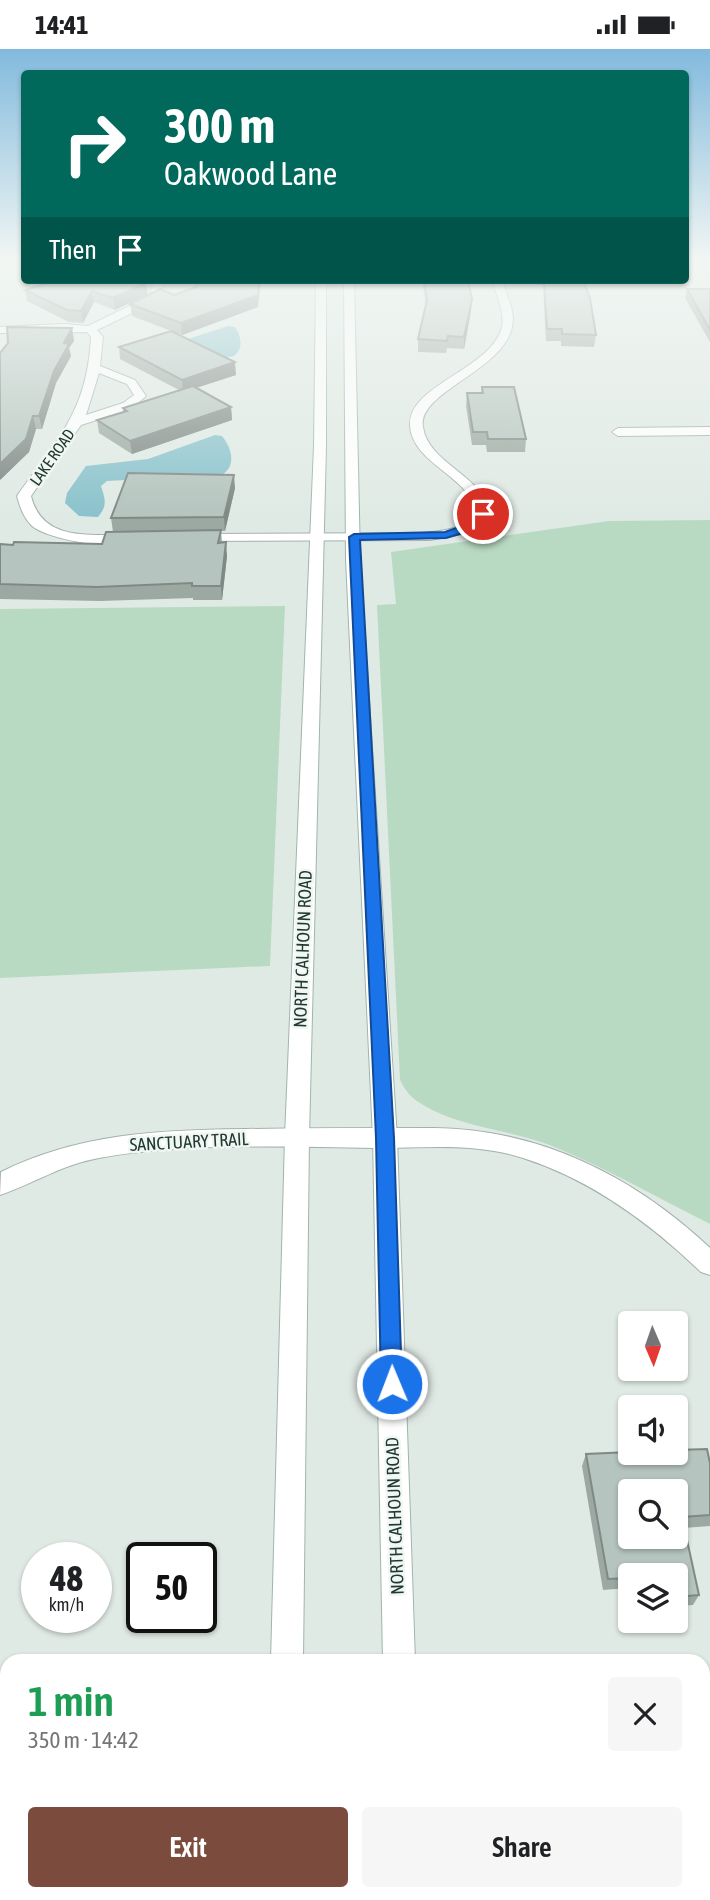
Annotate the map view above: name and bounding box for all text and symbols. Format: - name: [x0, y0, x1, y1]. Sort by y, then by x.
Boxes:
- text: 14:41: [35, 10, 89, 40]
- text: 300 m: [164, 97, 275, 153]
- icon: right: [49, 98, 140, 189]
- text: Oakwood Lane: [164, 155, 337, 192]
- icon: arrive: [111, 231, 149, 269]
- text: Then: [49, 235, 97, 265]
- street label: LAKE ROAD: [26, 425, 78, 489]
- pin: [453, 484, 513, 544]
- icon: arrive: [464, 495, 502, 533]
- street label: NORTH CALHOUN ROAD: [289, 870, 316, 1028]
- street label: SANCTUARY TRAIL: [129, 1128, 249, 1155]
- north arrow: [618, 1311, 688, 1381]
- map controls: [618, 1311, 688, 1633]
- position arrow: [355, 1347, 429, 1421]
- button: sound: [618, 1395, 688, 1465]
- street label: NORTH CALHOUN ROAD: [381, 1437, 408, 1595]
- button: search: [618, 1479, 688, 1549]
- speed limit sign: 50: [126, 1542, 217, 1633]
- text: 48: [50, 1558, 83, 1598]
- button: layers: [618, 1563, 688, 1633]
- text: km/h: [49, 1594, 84, 1615]
- text: 1 min: [28, 1677, 114, 1725]
- button: close: [608, 1677, 682, 1751]
- text: 350 m · 14:42: [28, 1727, 139, 1753]
- button: Exit: [28, 1807, 348, 1887]
- button: Share: [362, 1807, 682, 1887]

